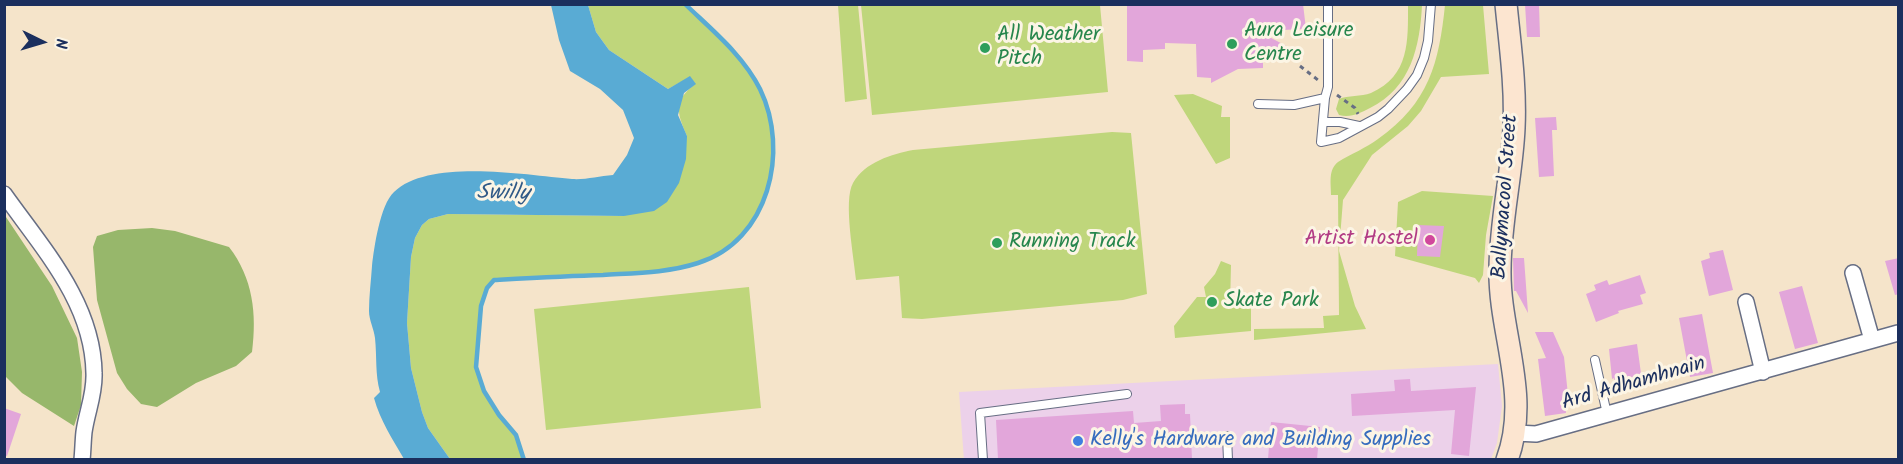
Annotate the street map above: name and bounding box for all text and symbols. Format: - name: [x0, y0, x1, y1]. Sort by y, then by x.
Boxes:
- north arrow: [12, 12, 72, 72]
- place label: Aura Leisure Centre: [1244, 19, 1353, 69]
- place label: All Weather Pitch: [997, 23, 1100, 73]
- text: N: [48, 37, 73, 50]
- marker: Aura Leisure Centre: [1225, 37, 1239, 51]
- marker: All Weather Pitch: [978, 41, 992, 55]
- street label: Ballymacool Street: [1489, 114, 1525, 280]
- water label: Swilly: [476, 181, 530, 209]
- place label: Artist Hostel: [1304, 227, 1418, 253]
- place label: Running Track: [1009, 230, 1136, 256]
- marker: Artist Hostel: [1423, 233, 1437, 247]
- marker: Running Track: [990, 236, 1004, 250]
- place label: Skate Park: [1224, 289, 1319, 315]
- marker: Skate Park: [1205, 295, 1219, 309]
- street label: Ard Adhamhnain: [1559, 352, 1709, 418]
- place label: Kelly's Hardware and Building Supplies: [1090, 428, 1431, 454]
- marker: Kelly's Hardware and Building Supplies: [1071, 434, 1085, 448]

